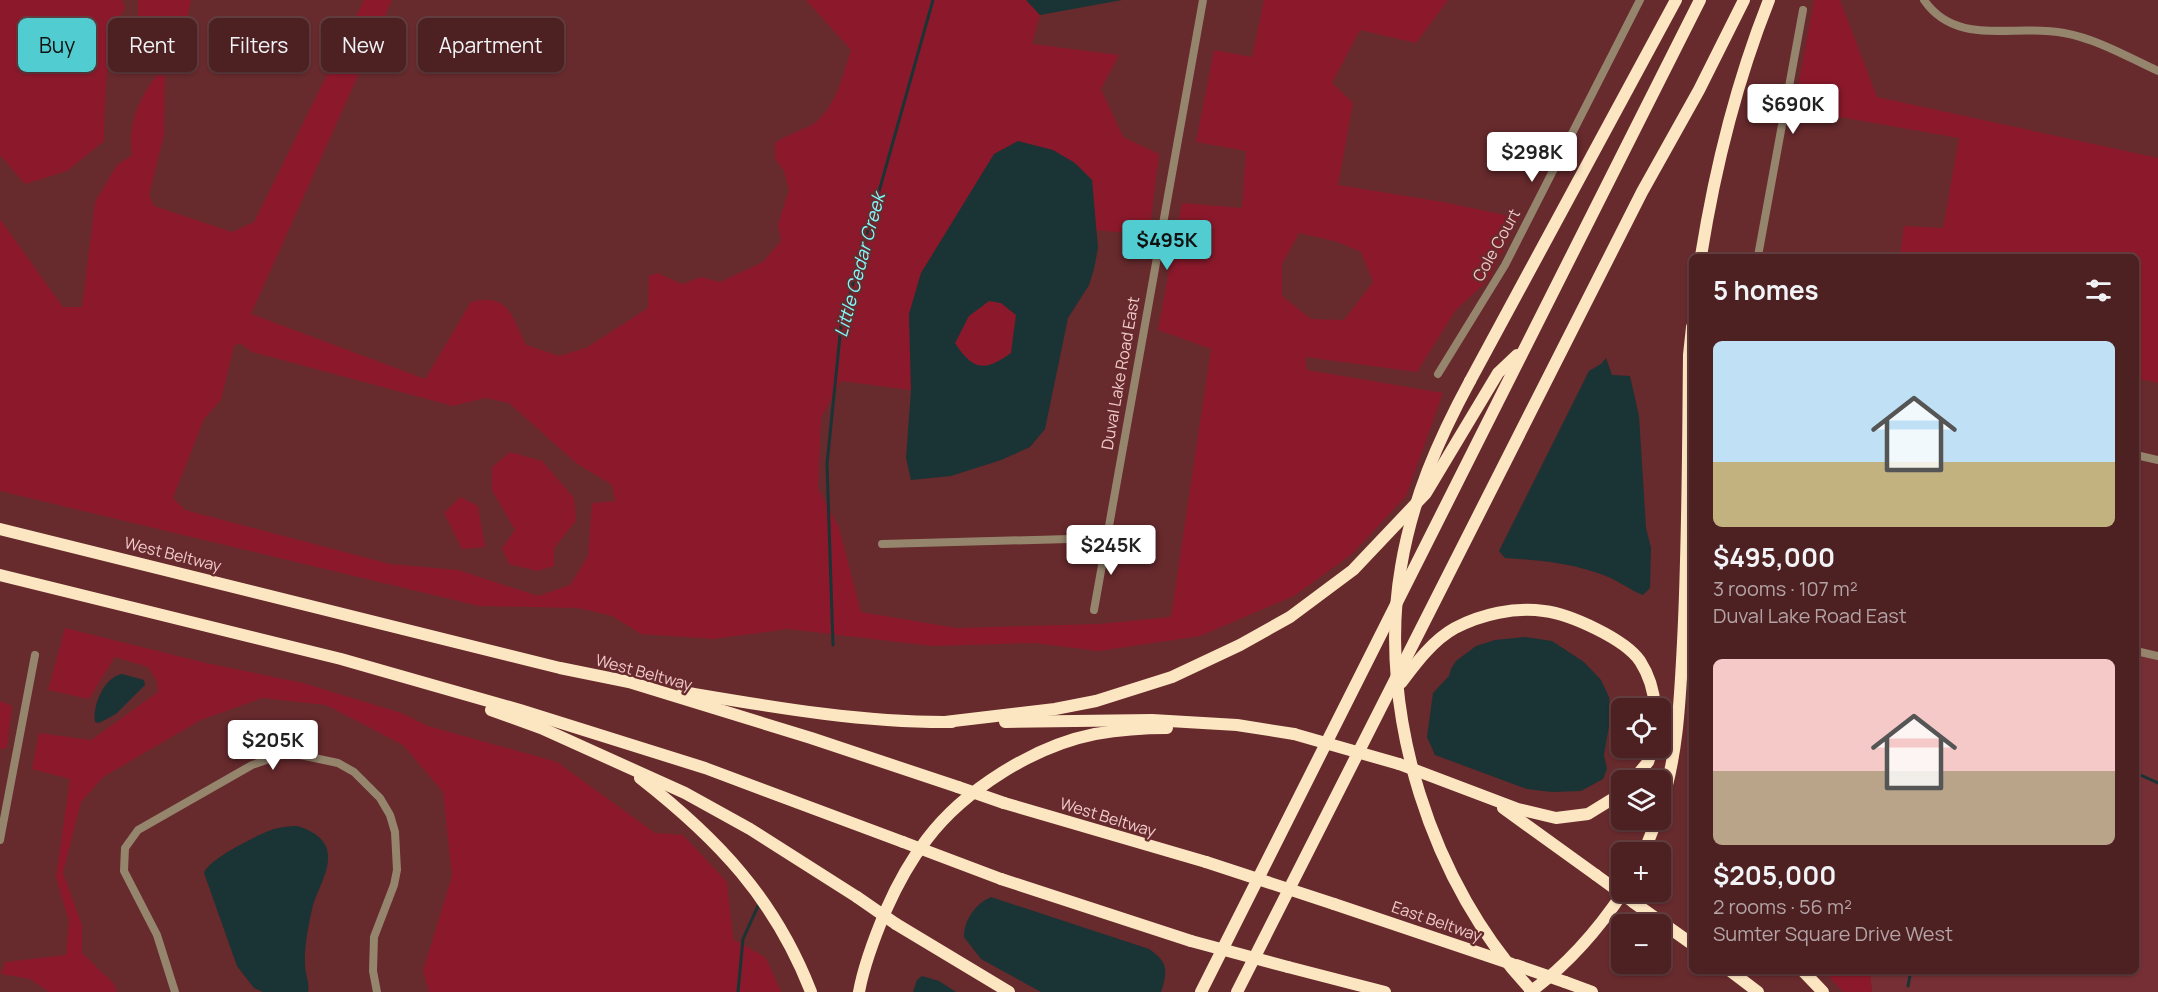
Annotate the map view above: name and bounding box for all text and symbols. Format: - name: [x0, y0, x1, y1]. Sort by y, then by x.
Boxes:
- chip: Buy: [18, 18, 96, 72]
- chip: Rent: [108, 18, 197, 72]
- chip: Filters: [209, 18, 309, 72]
- chip: New: [321, 18, 406, 72]
- chip: Apartment: [418, 18, 564, 72]
- pin: $690K: [1751, 84, 1835, 135]
- text: $690K: [1761, 90, 1825, 117]
- pin: $298K: [1490, 132, 1574, 183]
- text: $298K: [1501, 138, 1563, 165]
- water label: Little Cedar Creek: [828, 187, 891, 340]
- street label: Cole Court: [1467, 205, 1525, 285]
- pin: $495K: [1125, 220, 1209, 271]
- text: $495K: [1136, 226, 1198, 253]
- text: 5 homes: [1713, 272, 1819, 308]
- icon: filters: [2082, 274, 2115, 307]
- street label: Duval Lake Road East: [1096, 295, 1144, 451]
- icon: home: [1860, 380, 1968, 488]
- pin: $245K: [1069, 525, 1153, 576]
- street label: West Beltway: [122, 531, 224, 577]
- text: $245K: [1081, 531, 1141, 558]
- text: $495,000: [1713, 539, 1835, 575]
- text: 3 rooms · 107 m²: [1713, 575, 1858, 602]
- text: Duval Lake Road East: [1713, 602, 1907, 629]
- street label: West Beltway: [593, 649, 695, 696]
- map controls: [1611, 698, 1671, 974]
- button: locate: [1611, 698, 1671, 758]
- icon: home: [1860, 698, 1968, 806]
- pin: $205K: [231, 720, 315, 771]
- text: $205K: [242, 726, 304, 753]
- button: layers: [1611, 770, 1671, 830]
- street label: West Beltway: [1057, 792, 1159, 842]
- button: +: [1611, 842, 1671, 902]
- text: $205,000: [1713, 857, 1836, 893]
- text: 2 rooms · 56 m²: [1713, 893, 1852, 920]
- street label: East Beltway: [1389, 895, 1486, 947]
- button: −: [1611, 914, 1671, 974]
- text: Sumter Square Drive West: [1713, 920, 1953, 947]

